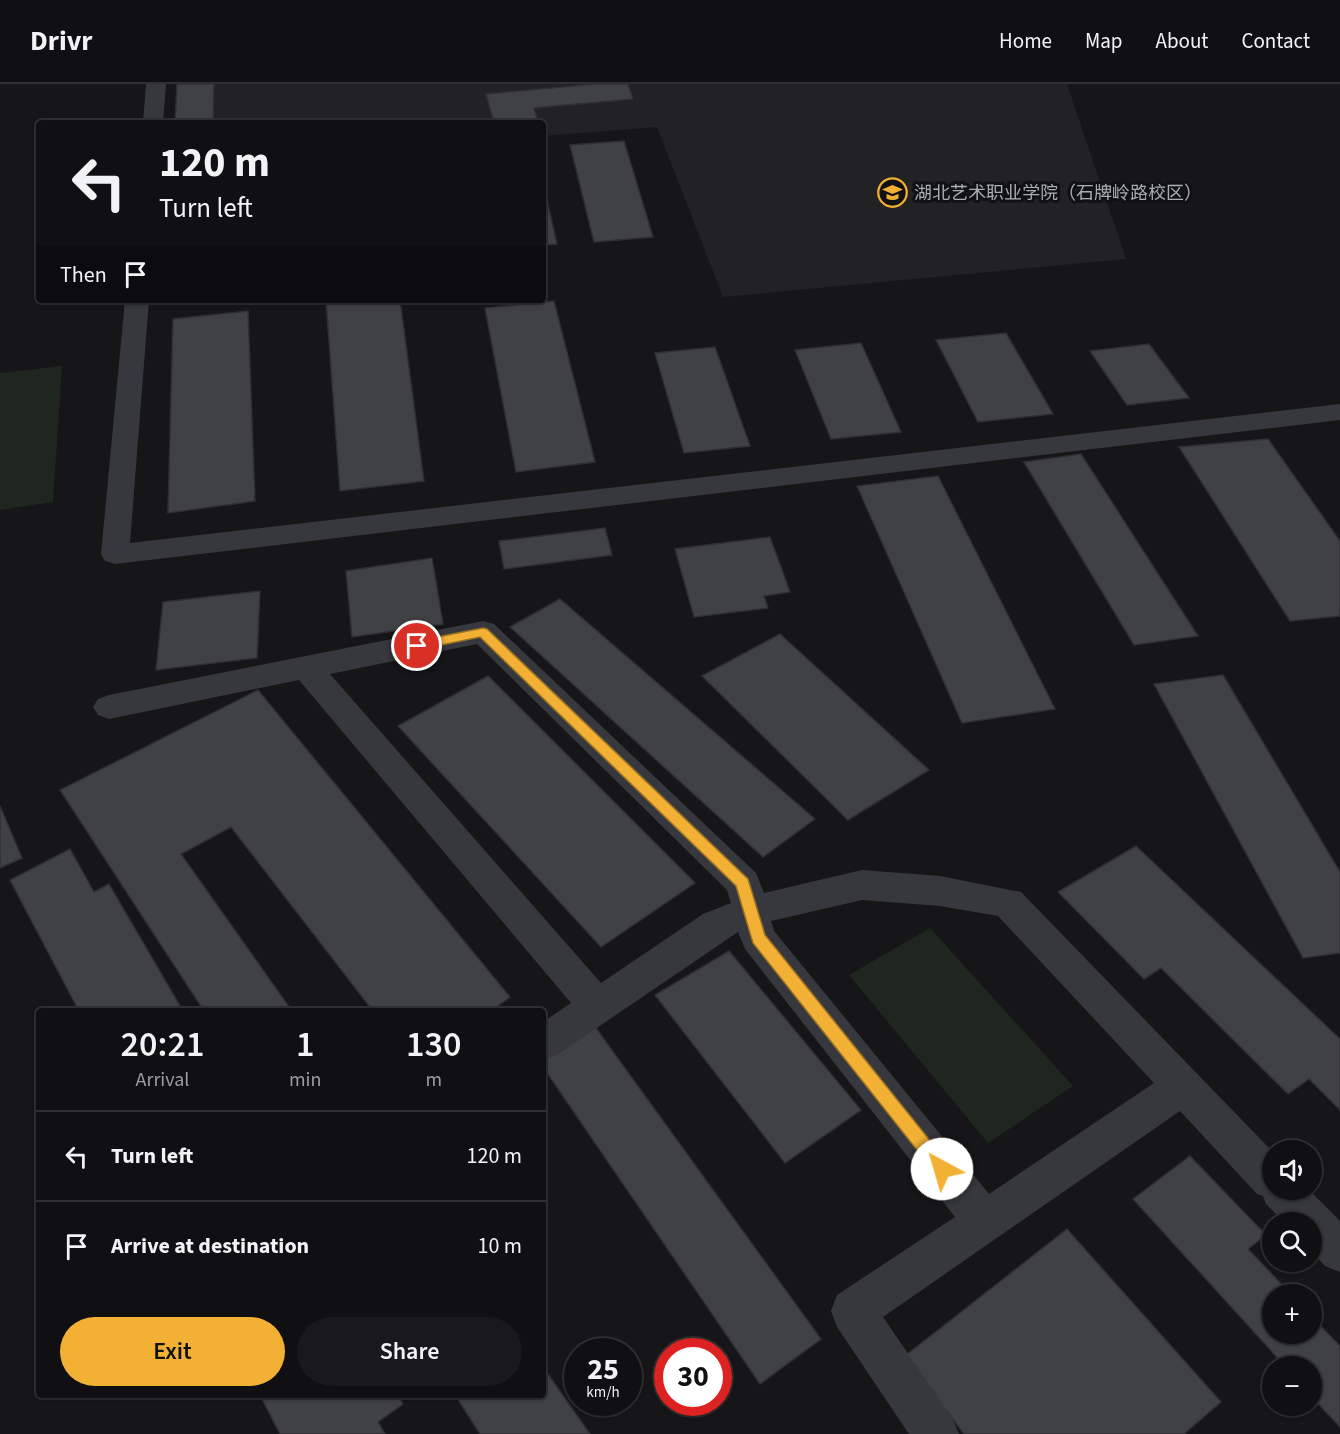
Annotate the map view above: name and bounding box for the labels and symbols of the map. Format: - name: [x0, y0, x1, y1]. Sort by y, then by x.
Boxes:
- school or university icon: 湖北艺术职业学院（石牌岭路校区）: [877, 177, 909, 209]
- place label: 湖北艺术职业学院（石牌岭路校区）: [914, 181, 1202, 206]
- pin: [391, 620, 442, 671]
- position arrow: [910, 1137, 974, 1201]
- speed limit sign: 30: [654, 1338, 732, 1416]

